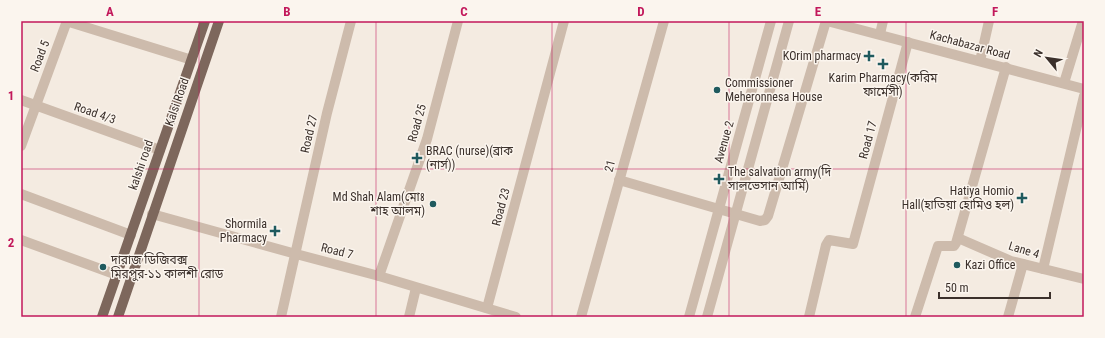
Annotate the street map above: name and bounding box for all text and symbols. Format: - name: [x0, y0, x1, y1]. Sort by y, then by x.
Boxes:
- text: A: [106, 4, 114, 19]
- text: B: [283, 4, 291, 19]
- text: C: [460, 4, 468, 19]
- text: D: [637, 4, 645, 19]
- text: E: [815, 4, 822, 19]
- text: F: [992, 4, 998, 19]
- street label: Kachabazar Road: [928, 28, 1012, 62]
- street label: Road 5: [28, 38, 52, 74]
- north arrow: [1027, 38, 1067, 78]
- text: N: [1031, 47, 1046, 59]
- place label: KOrim pharmacy: [783, 49, 861, 63]
- marker: KOrim pharmacy: [864, 51, 874, 61]
- marker: Karim Pharmacy(করিম ফার্মেসী): [878, 59, 888, 69]
- place label: Karim Pharmacy(করিম ফার্মেসী): [829, 70, 938, 99]
- street label: Kalsi Road: [162, 76, 192, 128]
- place label: Commissioner Meheronnesa House: [725, 76, 823, 104]
- marker: Commissioner Meheronnesa House: [712, 85, 722, 95]
- text: 1: [8, 88, 14, 103]
- street label: Road 4/3: [72, 99, 118, 127]
- street label: Road 25: [405, 102, 429, 144]
- street label: Road 27: [298, 114, 320, 154]
- street label: Avenue 2: [711, 119, 737, 165]
- street label: Road 17: [856, 119, 880, 161]
- street label: kalshi road: [126, 138, 156, 192]
- place label: BRAC (nurse)(ব্রাক (নার্স)): [426, 144, 513, 172]
- marker: BRAC (nurse)(ব্রাক (নার্স)): [411, 152, 423, 164]
- street label: 21: [602, 158, 618, 174]
- place label: The salvation army(দি সালভেসান আর্মি): [727, 164, 831, 193]
- marker: The salvation army(দি সালভেসান আর্মি): [713, 173, 725, 185]
- place label: Hatiya Homio Hall(হাতিয়া হোমিও হল): [902, 184, 1014, 212]
- street label: Road 23: [489, 186, 513, 228]
- place label: Md Shah Alam(মোঃ শাহ আলম): [333, 190, 425, 218]
- marker: Hatiya Homio Hall(হাতিয়া হোমিও হল): [1017, 193, 1027, 203]
- marker: Md Shah Alam(মোঃ শাহ আলম): [428, 199, 438, 209]
- place label: Shormila Pharmacy: [220, 217, 267, 245]
- marker: Shormila Pharmacy: [270, 226, 280, 236]
- text: 2: [8, 235, 15, 250]
- street label: Lane 4: [1007, 239, 1041, 261]
- street label: Road 7: [319, 240, 355, 262]
- place label: দারাজ ডিজিবক্স মিরপুর-১১ কালশী রোড: [110, 252, 224, 282]
- place label: Kazi Office: [965, 258, 1016, 272]
- marker: Kazi Office: [952, 260, 962, 270]
- marker: দারাজ ডিজিবক্স মিরপুর-১১ কালশী রোড: [98, 262, 108, 272]
- scale bar: [939, 274, 1050, 300]
- text: 50 m: [945, 281, 969, 295]

